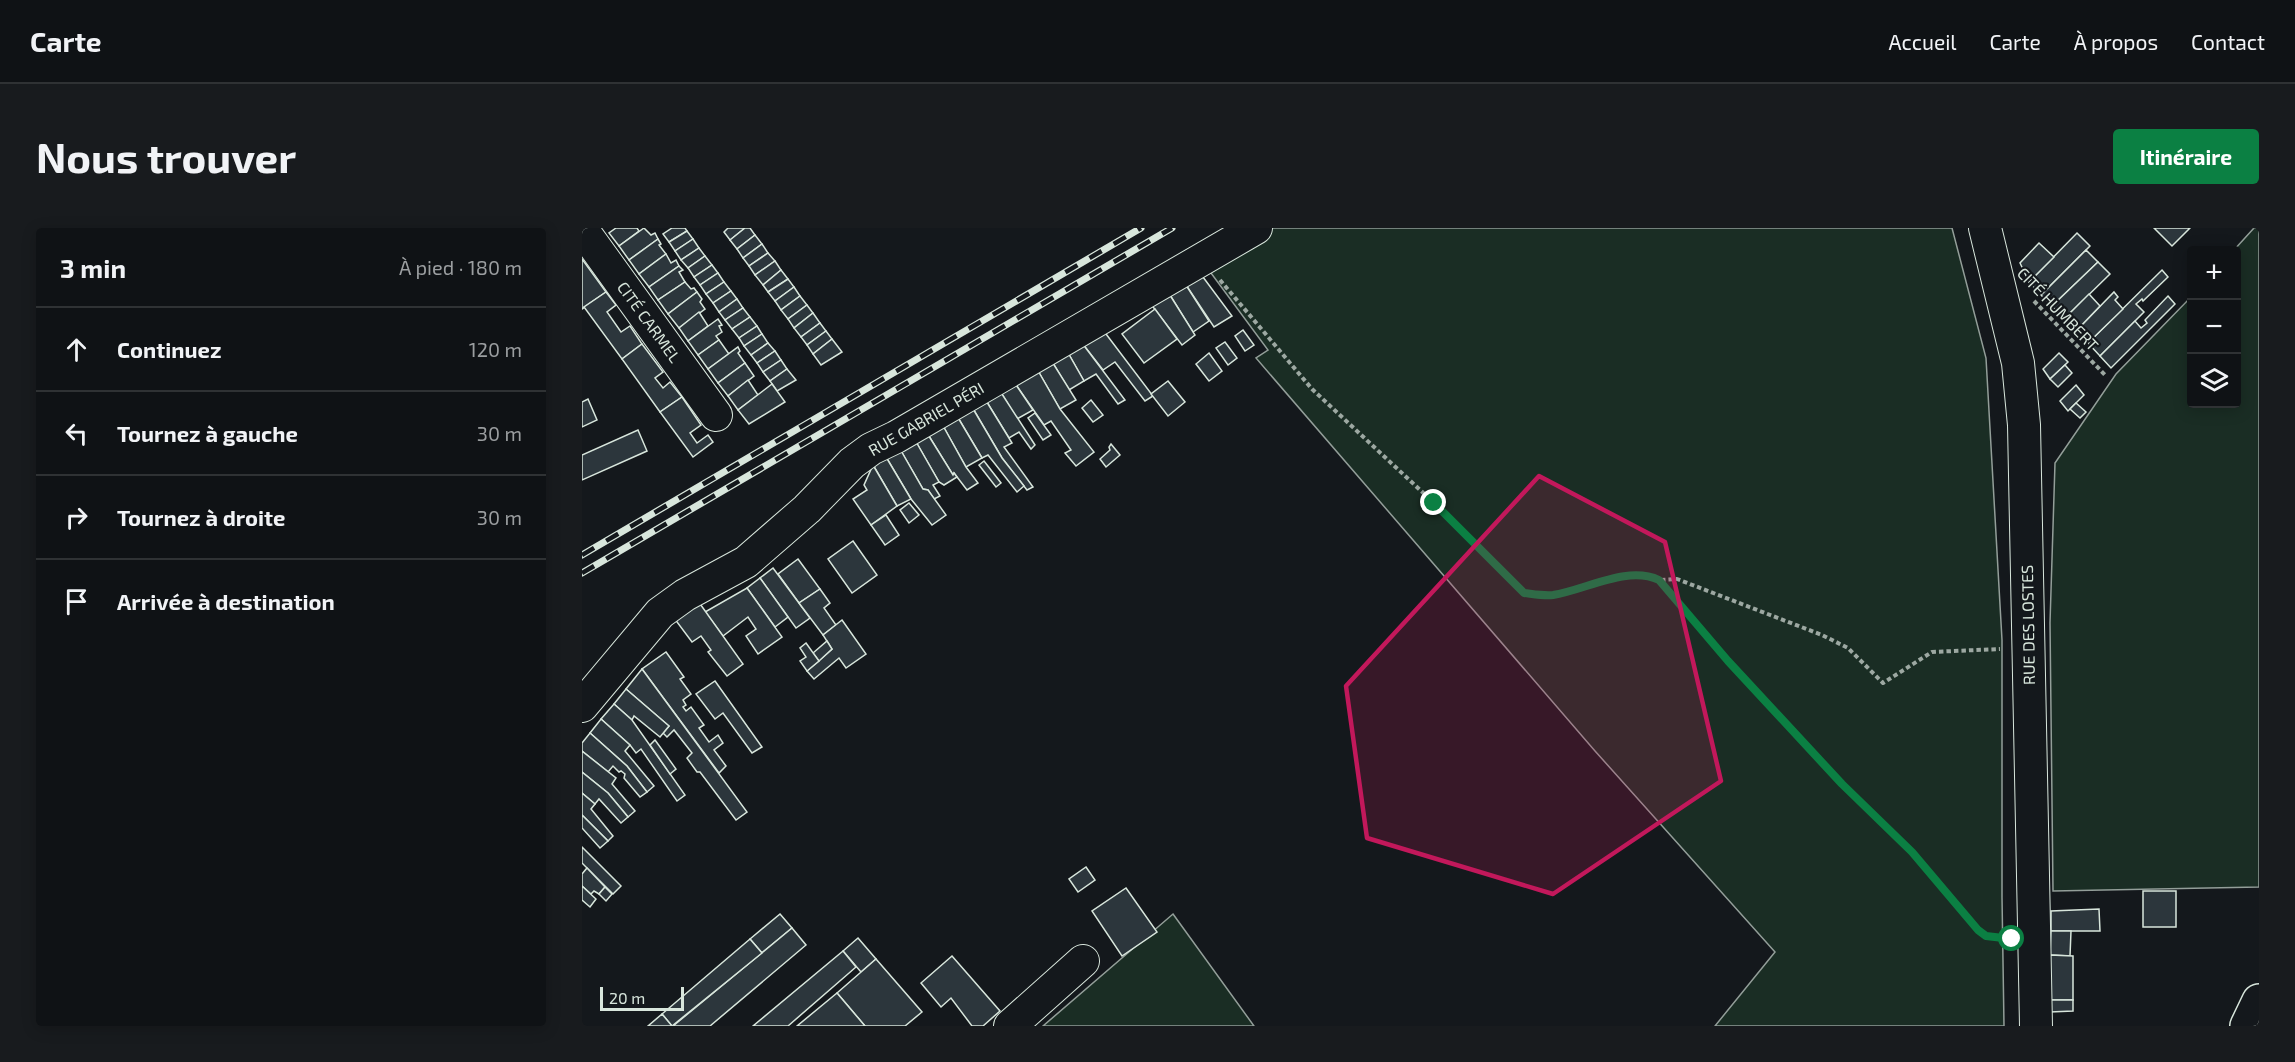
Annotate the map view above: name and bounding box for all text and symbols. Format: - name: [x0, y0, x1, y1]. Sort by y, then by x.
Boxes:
- text: Carte: [30, 24, 102, 58]
- text: Accueil: [1888, 29, 1957, 54]
- text: Carte: [1990, 29, 2041, 54]
- text: À propos: [2074, 29, 2158, 54]
- text: Contact: [2191, 29, 2265, 54]
- button: Itinéraire: [2113, 129, 2259, 184]
- text: Nous trouver: [36, 131, 296, 181]
- map controls: [2187, 246, 2241, 408]
- button: +: [2187, 246, 2241, 300]
- text: 3 min: [60, 252, 126, 283]
- text: À pied · 180 m: [399, 255, 522, 279]
- street label: CITÉ HUMBERT: [2014, 263, 2103, 354]
- street label: CITÉ CARMEL: [614, 278, 685, 366]
- button: −: [2187, 300, 2241, 354]
- icon: ahead: [60, 333, 93, 366]
- text: Continuez: [117, 336, 221, 362]
- text: 120 m: [469, 337, 522, 361]
- button: layers: [2187, 354, 2241, 408]
- street label: RUE GABRIEL PÉRI: [865, 378, 987, 459]
- icon: left: [60, 417, 93, 450]
- text: Tournez à gauche: [117, 420, 298, 446]
- text: 30 m: [477, 421, 522, 445]
- route end: [1420, 489, 1446, 515]
- icon: right: [60, 501, 93, 534]
- text: Tournez à droite: [117, 504, 286, 530]
- text: 30 m: [477, 505, 522, 529]
- street label: RUE DES LOSTES: [2017, 565, 2038, 685]
- icon: arrive: [60, 585, 93, 618]
- text: Arrivée à destination: [117, 588, 335, 614]
- route start: [1998, 925, 2024, 951]
- scale bar: [600, 984, 684, 1012]
- text: 20 m: [609, 988, 645, 1007]

